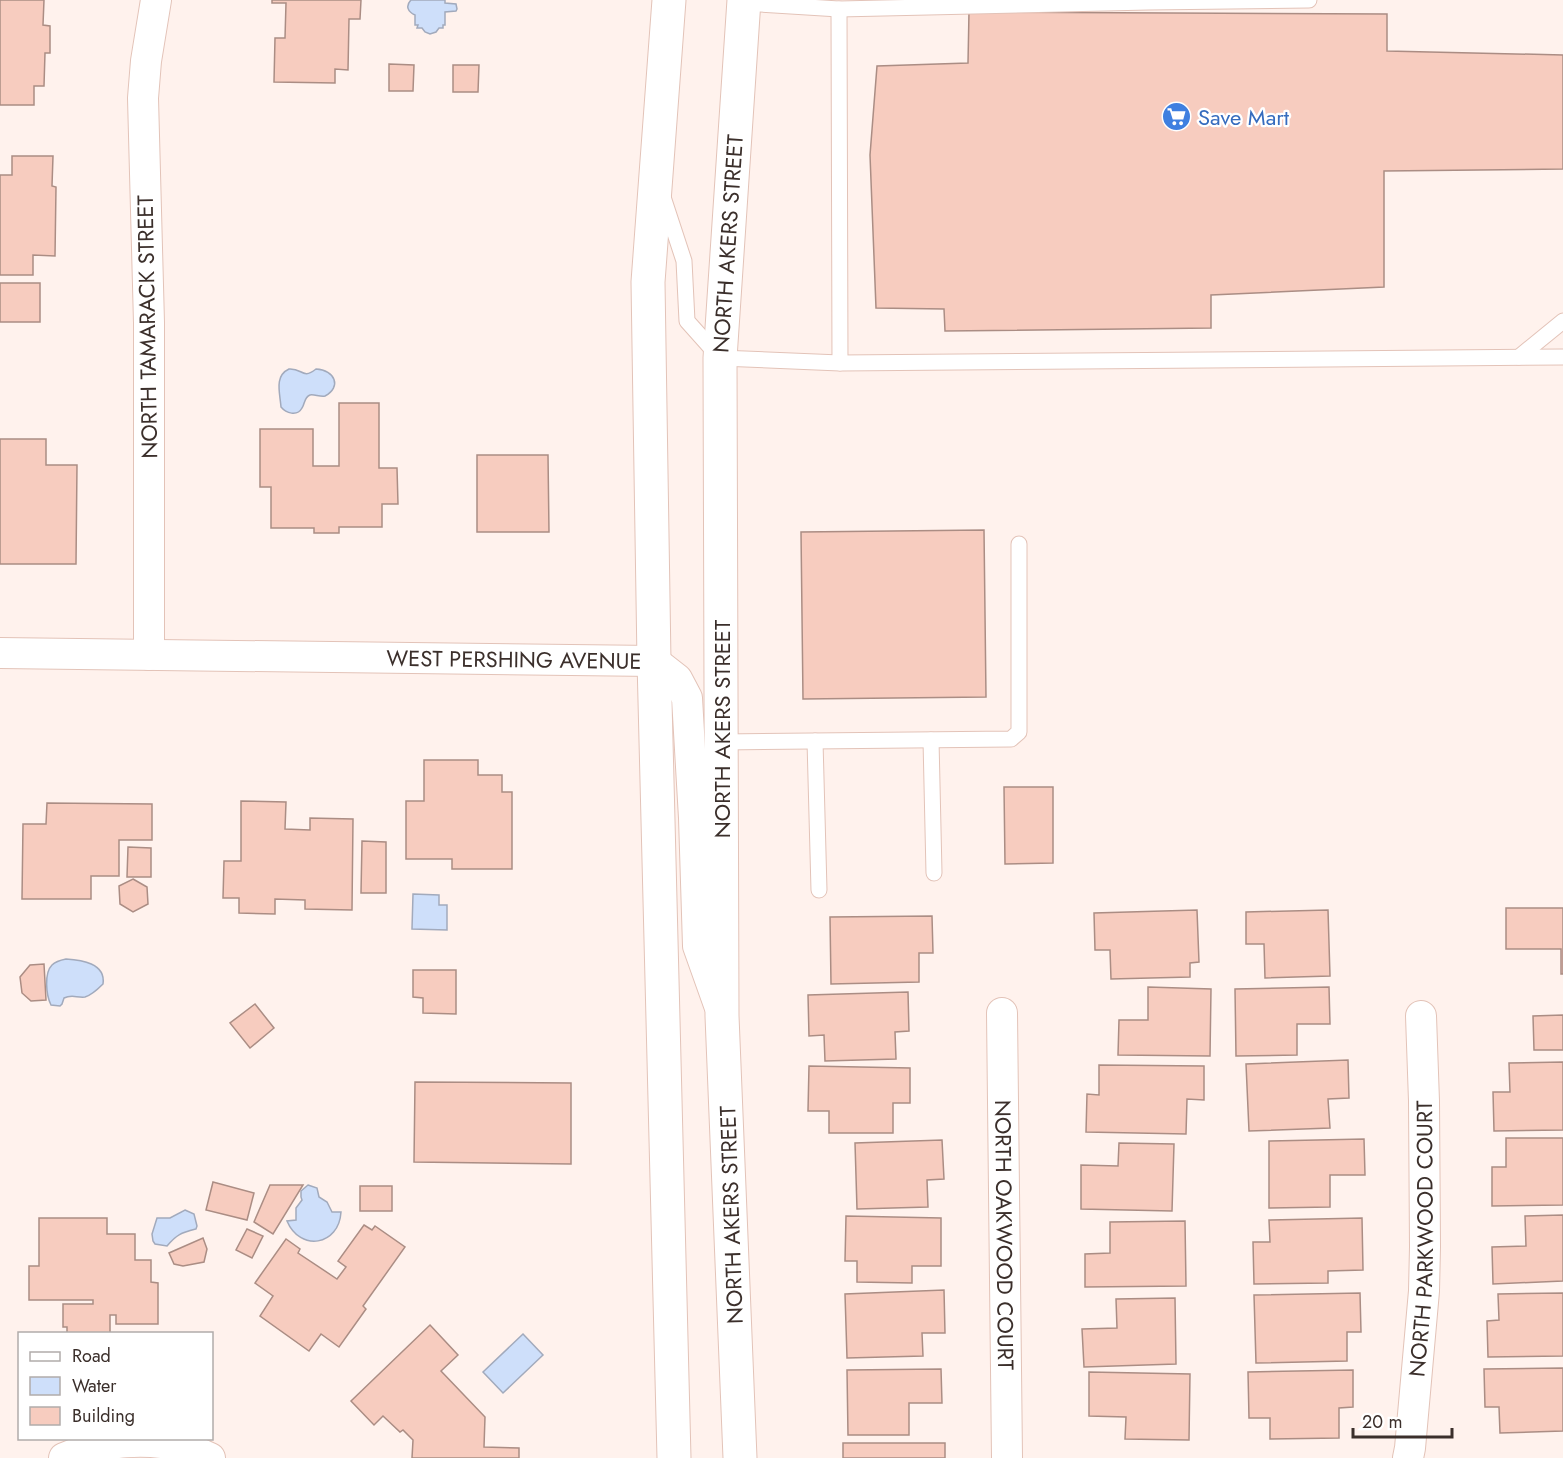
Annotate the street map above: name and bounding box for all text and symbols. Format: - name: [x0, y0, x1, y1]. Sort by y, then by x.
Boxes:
- supermarket icon: Save Mart: [1161, 101, 1193, 133]
- place label: Save Mart: [1198, 101, 1290, 133]
- street label: NORTH AKERS STREET: [704, 133, 751, 354]
- street label: NORTH TAMARACK STREET: [129, 194, 165, 459]
- street label: NORTH AKERS STREET: [706, 619, 738, 838]
- street label: WEST PERSHING AVENUE: [386, 642, 642, 677]
- street label: NORTH OAKWOOD COURT: [987, 1100, 1022, 1371]
- street label: NORTH PARKWOOD COURT: [1400, 1100, 1441, 1378]
- street label: NORTH AKERS STREET: [711, 1105, 751, 1325]
- legend: [18, 1332, 213, 1440]
- text: Road: [72, 1343, 111, 1369]
- text: Water: [72, 1373, 117, 1399]
- scale bar: [1353, 1401, 1452, 1439]
- text: Building: [72, 1403, 135, 1429]
- text: 20 m: [1362, 1409, 1402, 1435]

